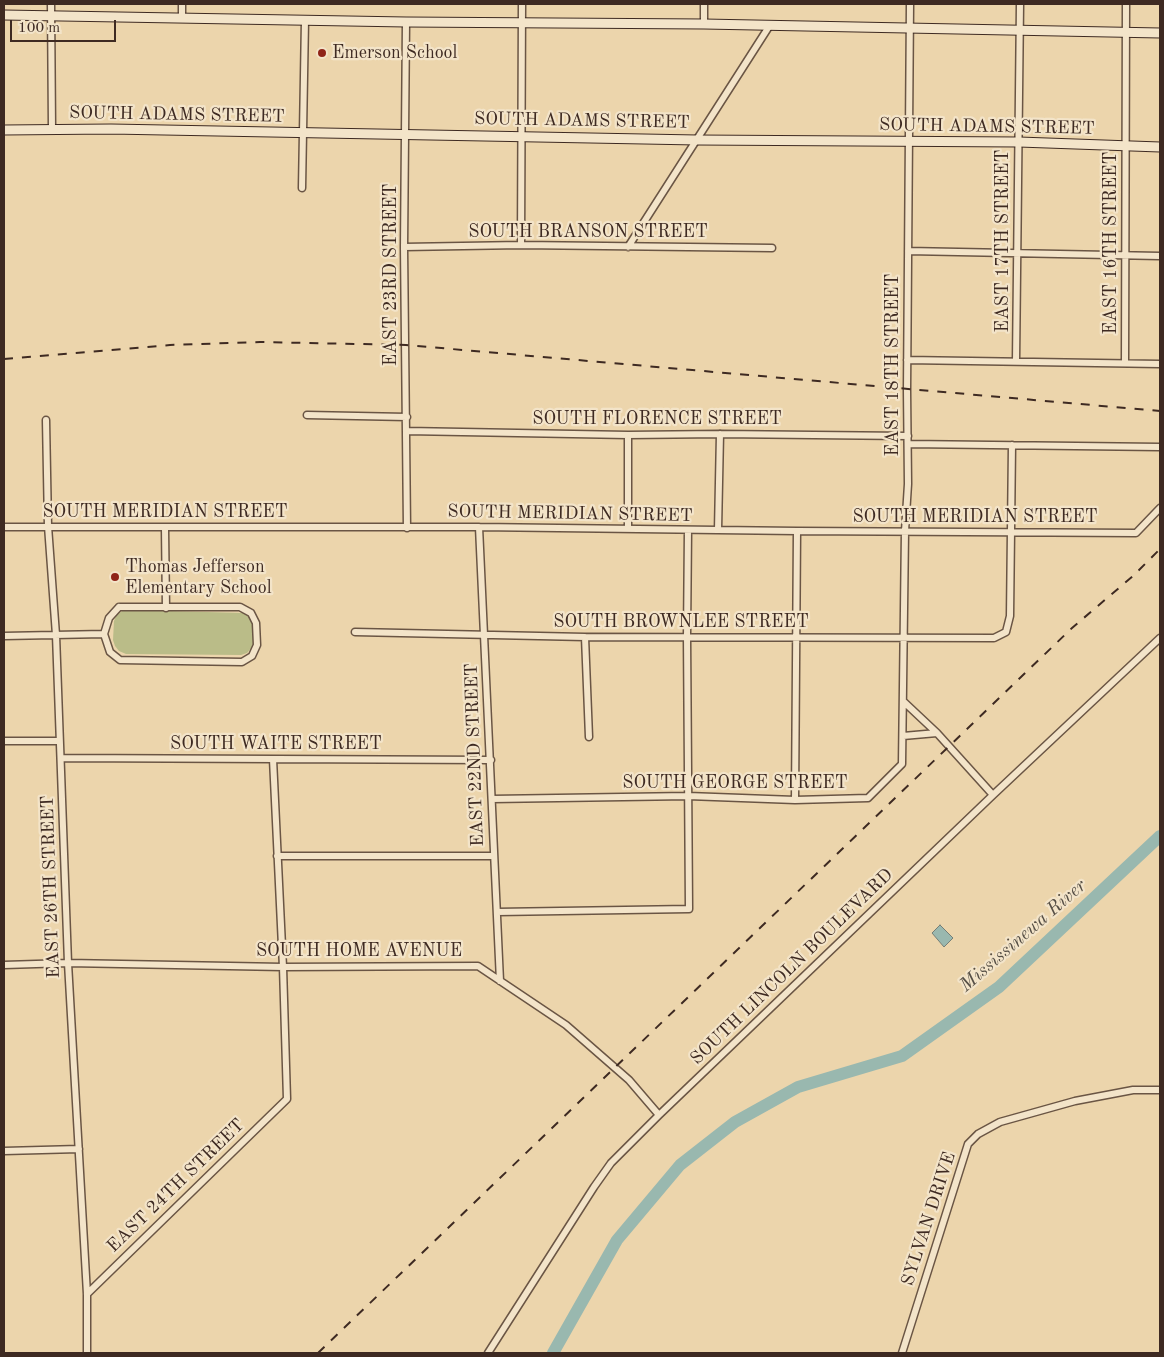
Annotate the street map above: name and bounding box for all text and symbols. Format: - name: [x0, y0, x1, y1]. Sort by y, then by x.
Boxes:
- scale bar: [12, 10, 119, 42]
- text: 100 m: [18, 21, 60, 36]
- place label: Emerson School: [332, 42, 457, 64]
- marker: Emerson School: [316, 47, 328, 59]
- street label: SOUTH ADAMS STREET: [69, 102, 285, 128]
- street label: SOUTH ADAMS STREET: [474, 108, 690, 134]
- street label: SOUTH ADAMS STREET: [879, 114, 1095, 140]
- street label: EAST 17TH STREET: [992, 150, 1014, 332]
- street label: EAST 16TH STREET: [1100, 152, 1122, 334]
- street label: EAST 23RD STREET: [380, 184, 402, 366]
- street label: SOUTH BRANSON STREET: [468, 221, 708, 243]
- street label: EAST 18TH STREET: [882, 274, 904, 456]
- street label: SOUTH FLORENCE STREET: [532, 408, 782, 430]
- street label: SOUTH MERIDIAN STREET: [42, 501, 288, 523]
- street label: SOUTH MERIDIAN STREET: [447, 501, 693, 527]
- street label: SOUTH MERIDIAN STREET: [852, 506, 1098, 528]
- place label: Thomas Jefferson Elementary School: [125, 556, 272, 598]
- marker: Thomas Jefferson Elementary School: [109, 571, 121, 583]
- street label: SOUTH BROWNLEE STREET: [553, 611, 809, 633]
- street label: EAST 22ND STREET: [461, 663, 489, 847]
- street label: SOUTH WAITE STREET: [170, 733, 382, 755]
- street label: SOUTH GEORGE STREET: [622, 772, 848, 794]
- street label: EAST 26TH STREET: [37, 795, 65, 979]
- street label: SOUTH LINCOLN BOULEVARD: [686, 864, 898, 1070]
- water label: Mississinewa River: [955, 875, 1091, 997]
- street label: SOUTH HOME AVENUE: [256, 940, 462, 962]
- street label: EAST 24TH STREET: [103, 1115, 249, 1257]
- street label: SYLVAN DRIVE: [897, 1149, 961, 1289]

